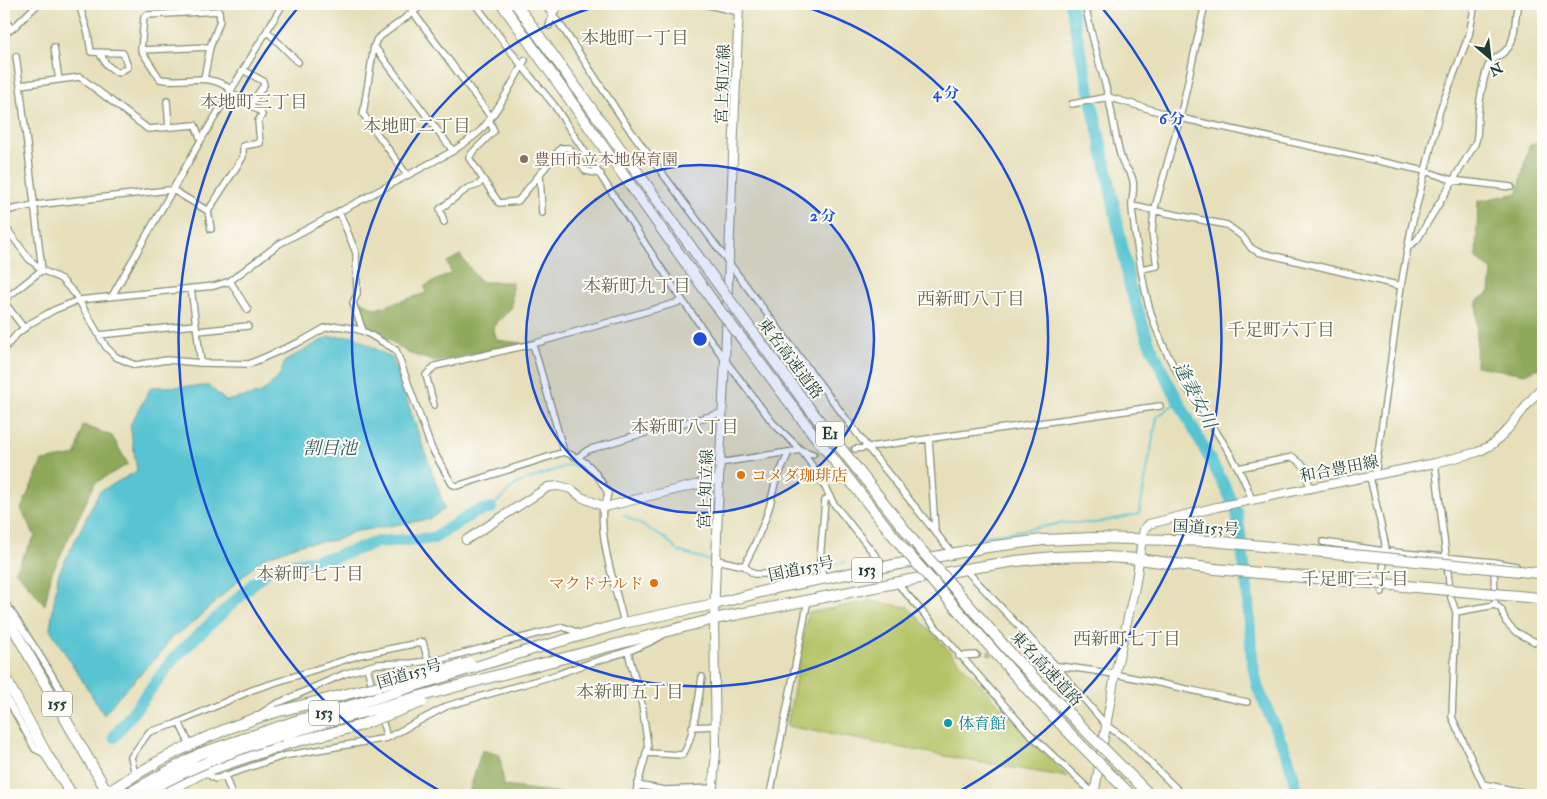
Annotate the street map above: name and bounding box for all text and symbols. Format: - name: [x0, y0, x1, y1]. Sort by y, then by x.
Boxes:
- district label: 本地町一丁目: [581, 27, 689, 50]
- north arrow: [1464, 32, 1514, 82]
- street label: 宮上知立線: [712, 44, 734, 124]
- text: N: [1486, 58, 1506, 80]
- text: 4 分: [932, 84, 959, 103]
- district label: 本地町三丁目: [200, 91, 308, 114]
- text: 6 分: [1159, 110, 1185, 129]
- district label: 本地町二丁目: [363, 115, 471, 138]
- place label: 豊田市立本地保育園: [534, 150, 678, 170]
- marker: 豊田市立本地保育園: [518, 153, 530, 165]
- text: 2 分: [810, 207, 836, 226]
- district label: 本新町九丁目: [583, 275, 691, 298]
- district label: 西新町八丁目: [917, 288, 1025, 311]
- street label: 東名高速道路: [753, 314, 827, 403]
- district label: 千足町六丁目: [1227, 319, 1335, 342]
- centre of rings: [691, 330, 709, 348]
- water label: 逢妻女川: [1168, 358, 1222, 434]
- district label: 本新町八丁目: [631, 416, 739, 439]
- road number: E1: [816, 422, 844, 446]
- water label: 割目池: [303, 437, 359, 460]
- street label: 宮上知立線: [695, 449, 717, 529]
- street label: 和合豊田線: [1298, 452, 1380, 486]
- place label: コメダ珈琲店: [751, 466, 847, 486]
- marker: コメダ珈琲店: [735, 469, 747, 481]
- street label: 国道153号: [1172, 516, 1240, 540]
- street label: 国道153号: [766, 552, 836, 586]
- road number: 153: [852, 558, 882, 582]
- district label: 本新町七丁目: [256, 563, 364, 586]
- district label: 千足町三丁目: [1301, 568, 1409, 591]
- place label: マクドナルド: [549, 574, 644, 594]
- marker: マクドナルド: [648, 577, 660, 589]
- street label: 東名高速道路: [1006, 627, 1086, 711]
- district label: 西新町七丁目: [1073, 628, 1181, 651]
- street label: 国道153号: [374, 655, 444, 693]
- district label: 本新町五丁目: [576, 681, 684, 704]
- road number: 155: [42, 692, 72, 716]
- road number: 153: [309, 700, 339, 726]
- place label: 体育館: [958, 714, 1006, 734]
- marker: 体育館: [942, 717, 954, 729]

